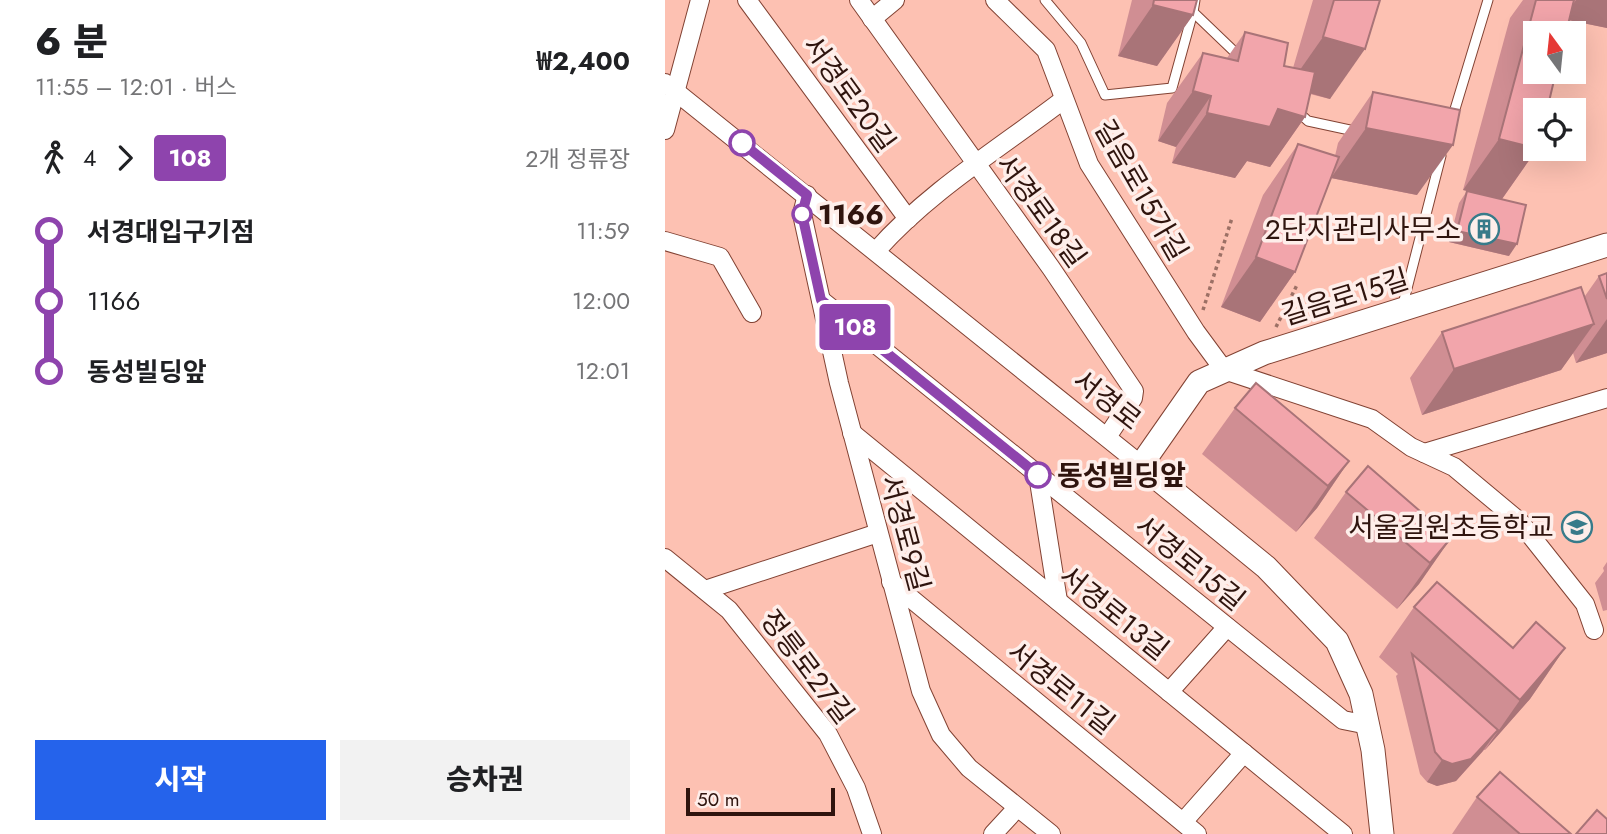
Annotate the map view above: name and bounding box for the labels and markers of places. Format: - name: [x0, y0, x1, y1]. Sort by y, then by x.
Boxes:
- unlabelled marker: [729, 130, 755, 156]
- place label: 1166: [818, 194, 884, 235]
- marker: 1166: [792, 204, 812, 224]
- place label: 2단지관리사무소: [1265, 209, 1461, 250]
- building icon: 2단지관리사무소: [1467, 212, 1501, 246]
- place label: 동성빌딩앞: [1057, 455, 1186, 496]
- marker: 동성빌딩앞: [1025, 462, 1051, 488]
- place label: 서울길원초등학교: [1348, 507, 1554, 548]
- school or university icon: 서울길원초등학교: [1560, 510, 1594, 544]

